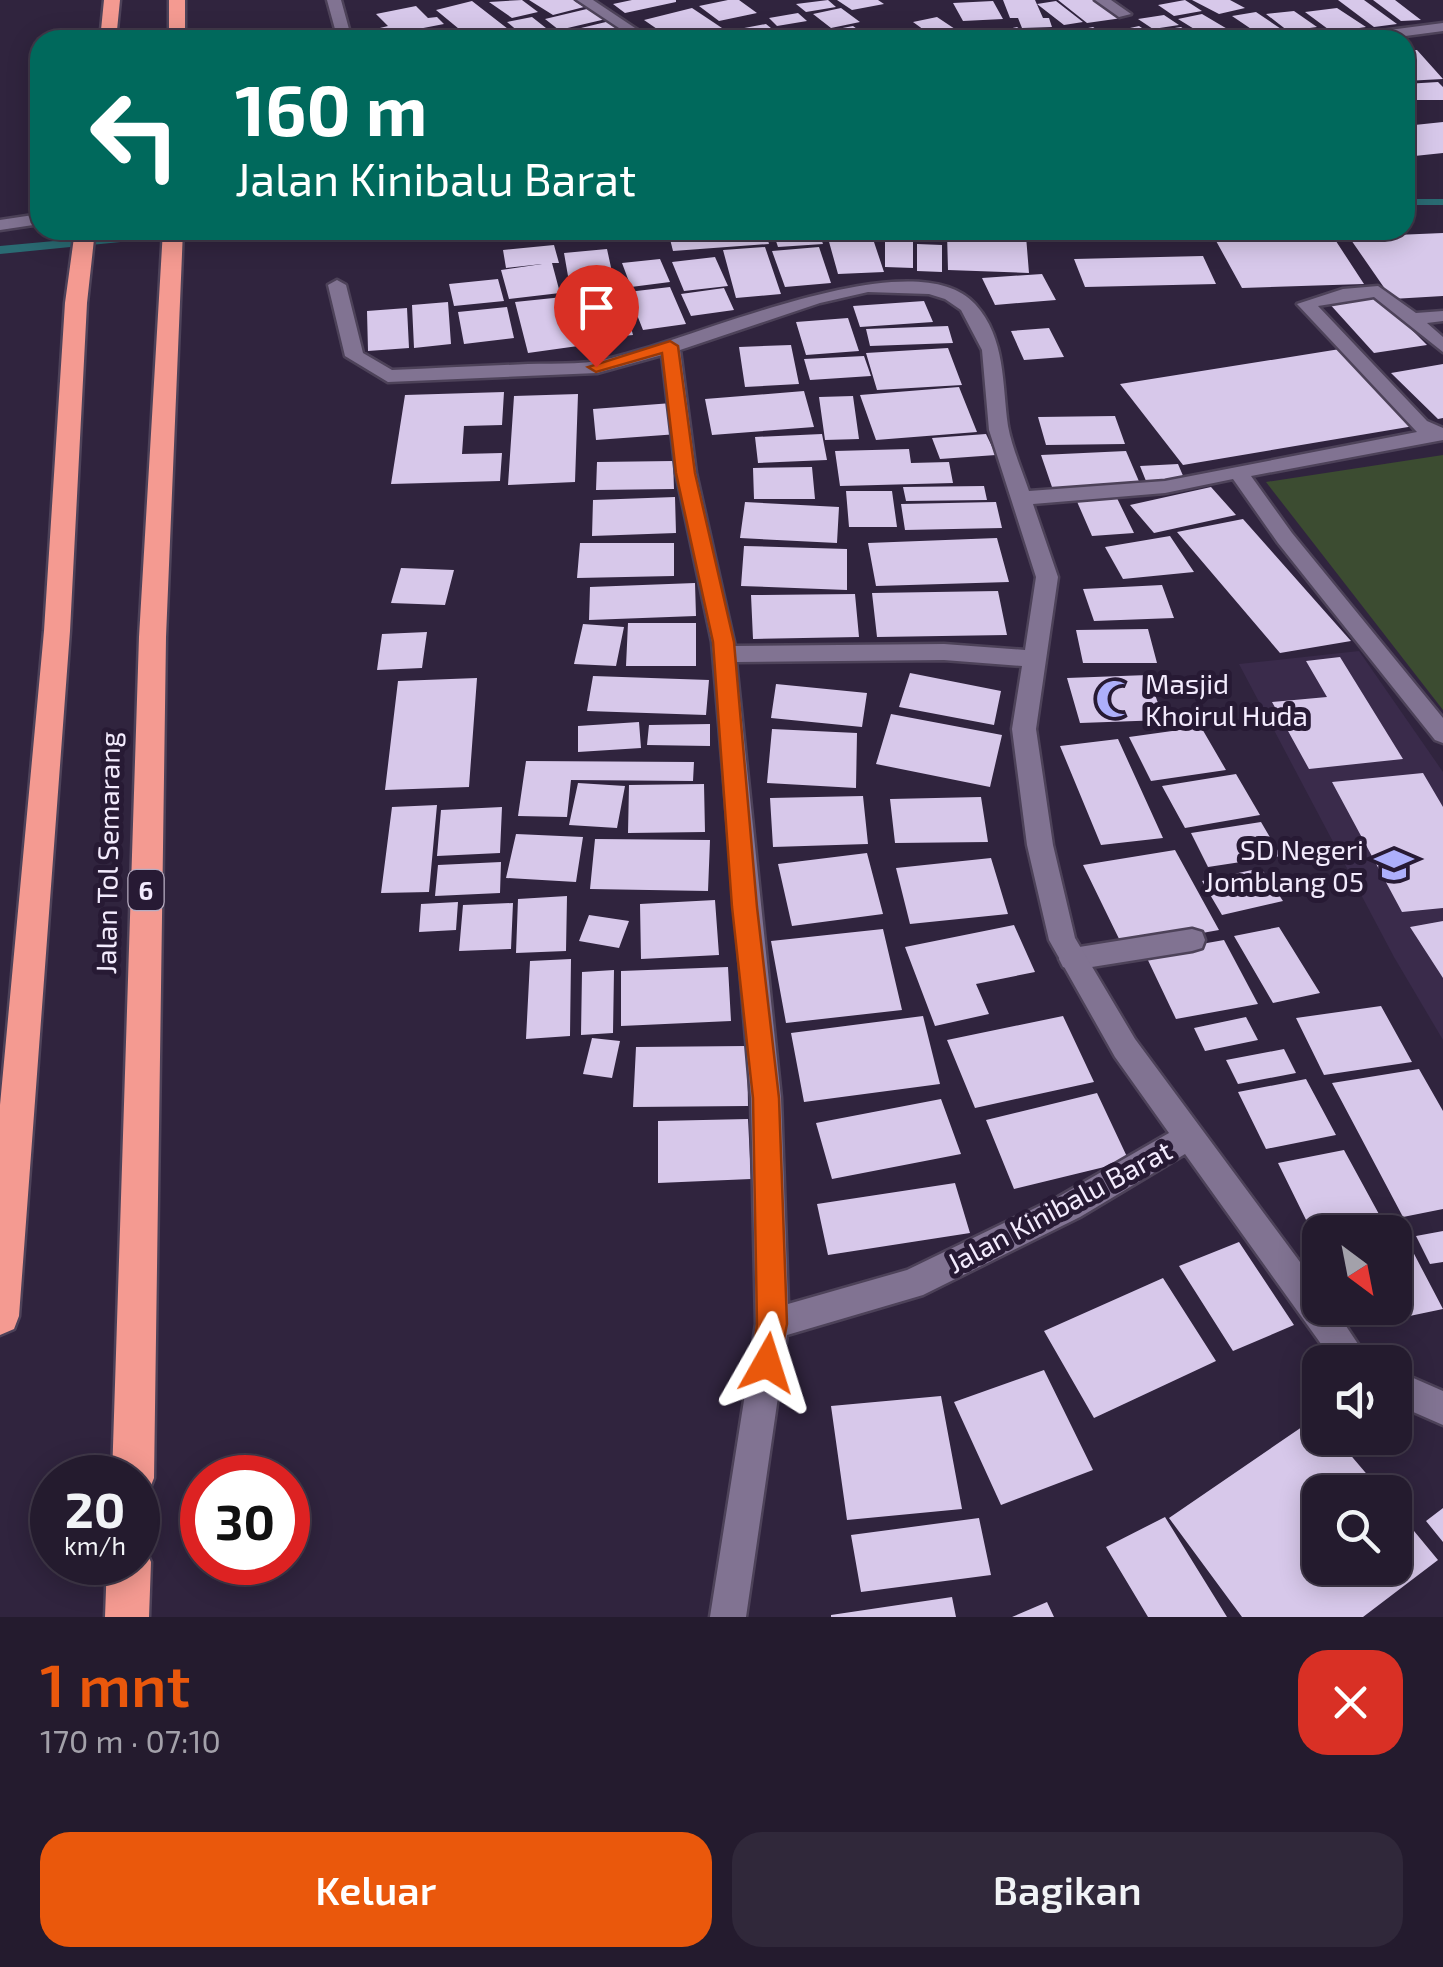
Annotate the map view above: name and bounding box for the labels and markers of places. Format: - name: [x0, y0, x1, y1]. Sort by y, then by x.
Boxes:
- pin: [554, 265, 639, 368]
- place label: Masjid Khoirul Huda: [1145, 666, 1308, 732]
- mosque icon: Masjid Khoirul Huda: [1094, 678, 1136, 720]
- place label: SD Negeri Jomblang 05: [1204, 832, 1364, 898]
- school or university icon: SD Negeri Jomblang 05: [1373, 844, 1415, 886]

